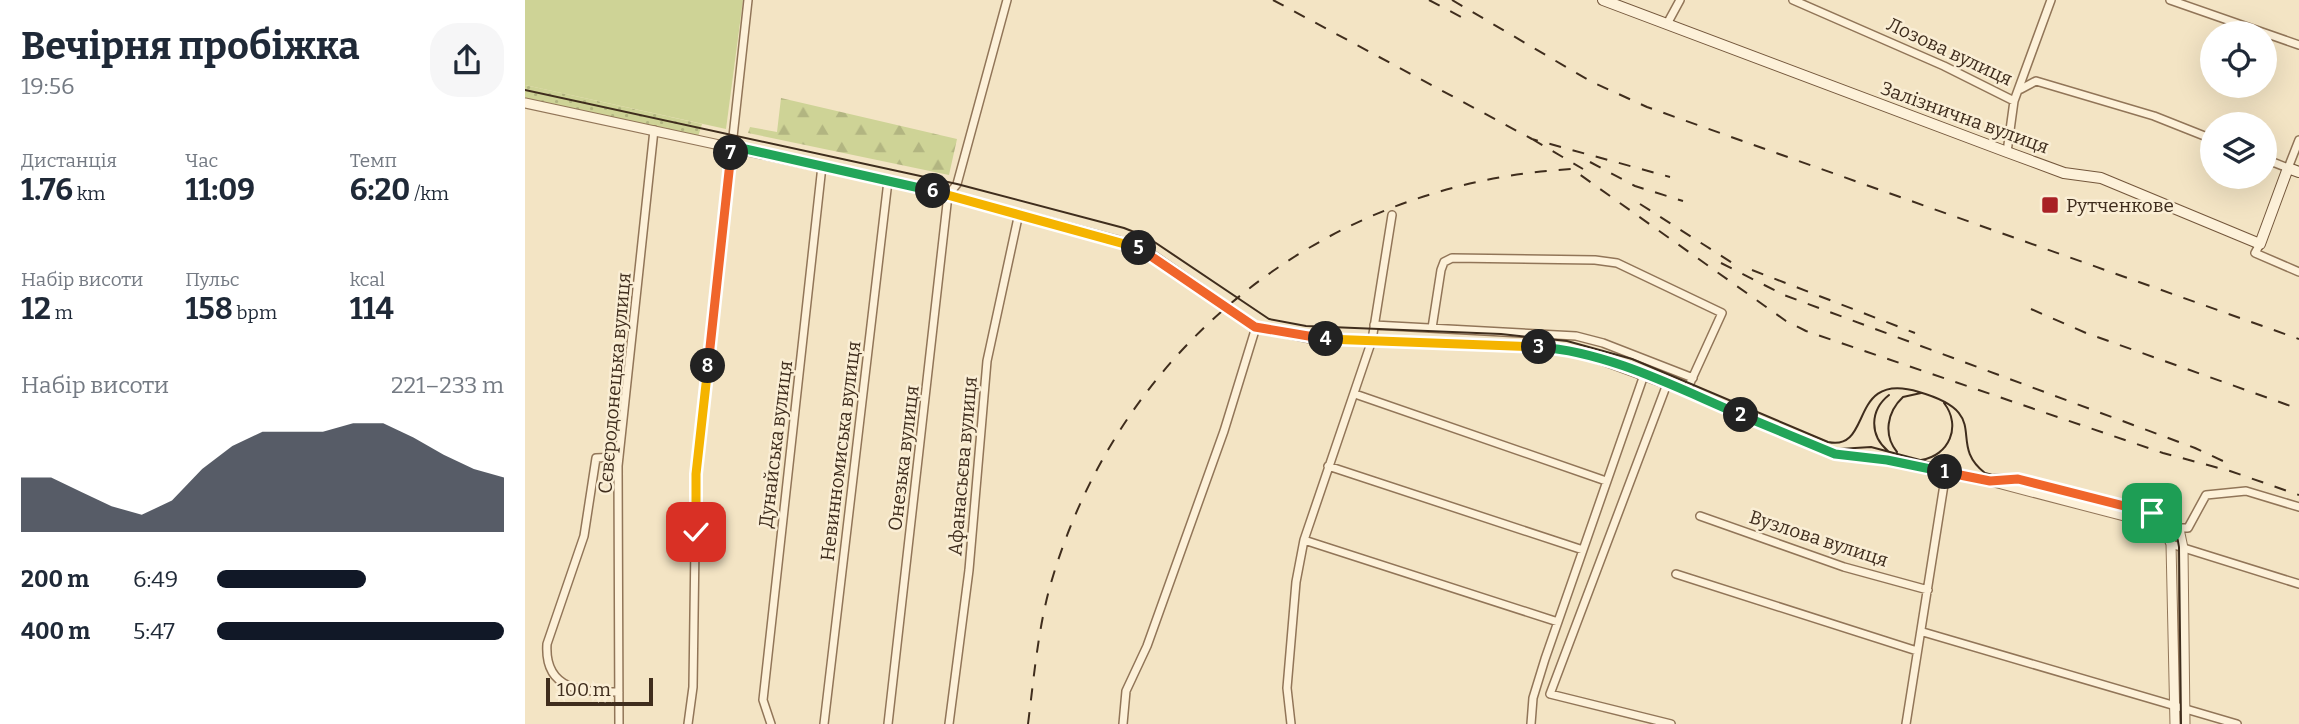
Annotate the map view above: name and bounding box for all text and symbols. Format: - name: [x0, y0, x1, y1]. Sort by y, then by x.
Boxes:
- street label: Лозова вулиця: [1883, 12, 2016, 91]
- map controls: [2200, 21, 2277, 189]
- button: locate: [2200, 21, 2277, 98]
- text: Вечірня пробіжка: [21, 23, 360, 69]
- button: share: [430, 23, 504, 97]
- text: 19:56: [21, 72, 74, 100]
- street label: Залізнична вулиця: [1878, 76, 2052, 159]
- button: layers: [2200, 112, 2277, 189]
- pin: 7: [713, 136, 749, 170]
- text: 7: [725, 141, 736, 164]
- text: Дистанція: [21, 149, 117, 172]
- text: Час: [185, 149, 218, 172]
- text: Темп: [350, 149, 397, 172]
- text: 1.76: [21, 172, 73, 208]
- text: 11:09: [185, 172, 255, 208]
- text: 6:20: [350, 172, 410, 208]
- pin: 6: [915, 174, 951, 208]
- text: 6: [927, 179, 938, 202]
- text: km: [73, 182, 105, 205]
- text: /km: [410, 182, 449, 205]
- place label: Рутченкове: [2066, 194, 2174, 217]
- marker: Рутченкове: [2040, 195, 2060, 215]
- pin: 5: [1121, 230, 1157, 266]
- text: 5: [1133, 236, 1144, 259]
- text: Набір висоти: [21, 268, 143, 291]
- text: Пульс: [185, 268, 239, 291]
- text: kcal: [350, 268, 385, 291]
- street label: Сєвєродонецька вулиця: [593, 271, 636, 495]
- text: 12: [21, 291, 51, 327]
- text: 158: [185, 291, 233, 327]
- text: 114: [350, 291, 394, 327]
- text: m: [51, 301, 73, 324]
- text: bpm: [233, 301, 277, 324]
- pin: 4: [1309, 322, 1343, 356]
- text: 4: [1320, 327, 1331, 350]
- pin: 3: [1521, 330, 1557, 364]
- text: 3: [1533, 335, 1544, 358]
- street label: Невинномиська вулиця: [816, 340, 865, 562]
- pin: 8: [691, 348, 725, 384]
- text: 8: [702, 354, 713, 377]
- street label: Дунайська вулиця: [754, 359, 797, 529]
- text: Набір висоти: [21, 371, 169, 399]
- text: 221–233 m: [391, 371, 504, 399]
- street label: Афанасьєва вулиця: [943, 375, 982, 557]
- street label: Онезька вулиця: [883, 384, 924, 532]
- pin: 2: [1723, 398, 1759, 432]
- text: 2: [1735, 403, 1746, 426]
- pin: 1: [1927, 454, 1963, 490]
- text: 1: [1940, 460, 1949, 483]
- pin: [2122, 483, 2182, 543]
- icon: arrive: [2133, 494, 2171, 532]
- pin: [666, 502, 726, 562]
- street label: Вузлова вулиця: [1747, 505, 1891, 572]
- icon: check: [677, 513, 715, 551]
- text: 200 m: [21, 565, 89, 593]
- text: 6:49: [133, 565, 178, 593]
- text: 400 m: [21, 617, 90, 645]
- text: 5:47: [133, 617, 175, 645]
- scale bar: [546, 675, 653, 707]
- text: 100 m: [557, 678, 611, 701]

